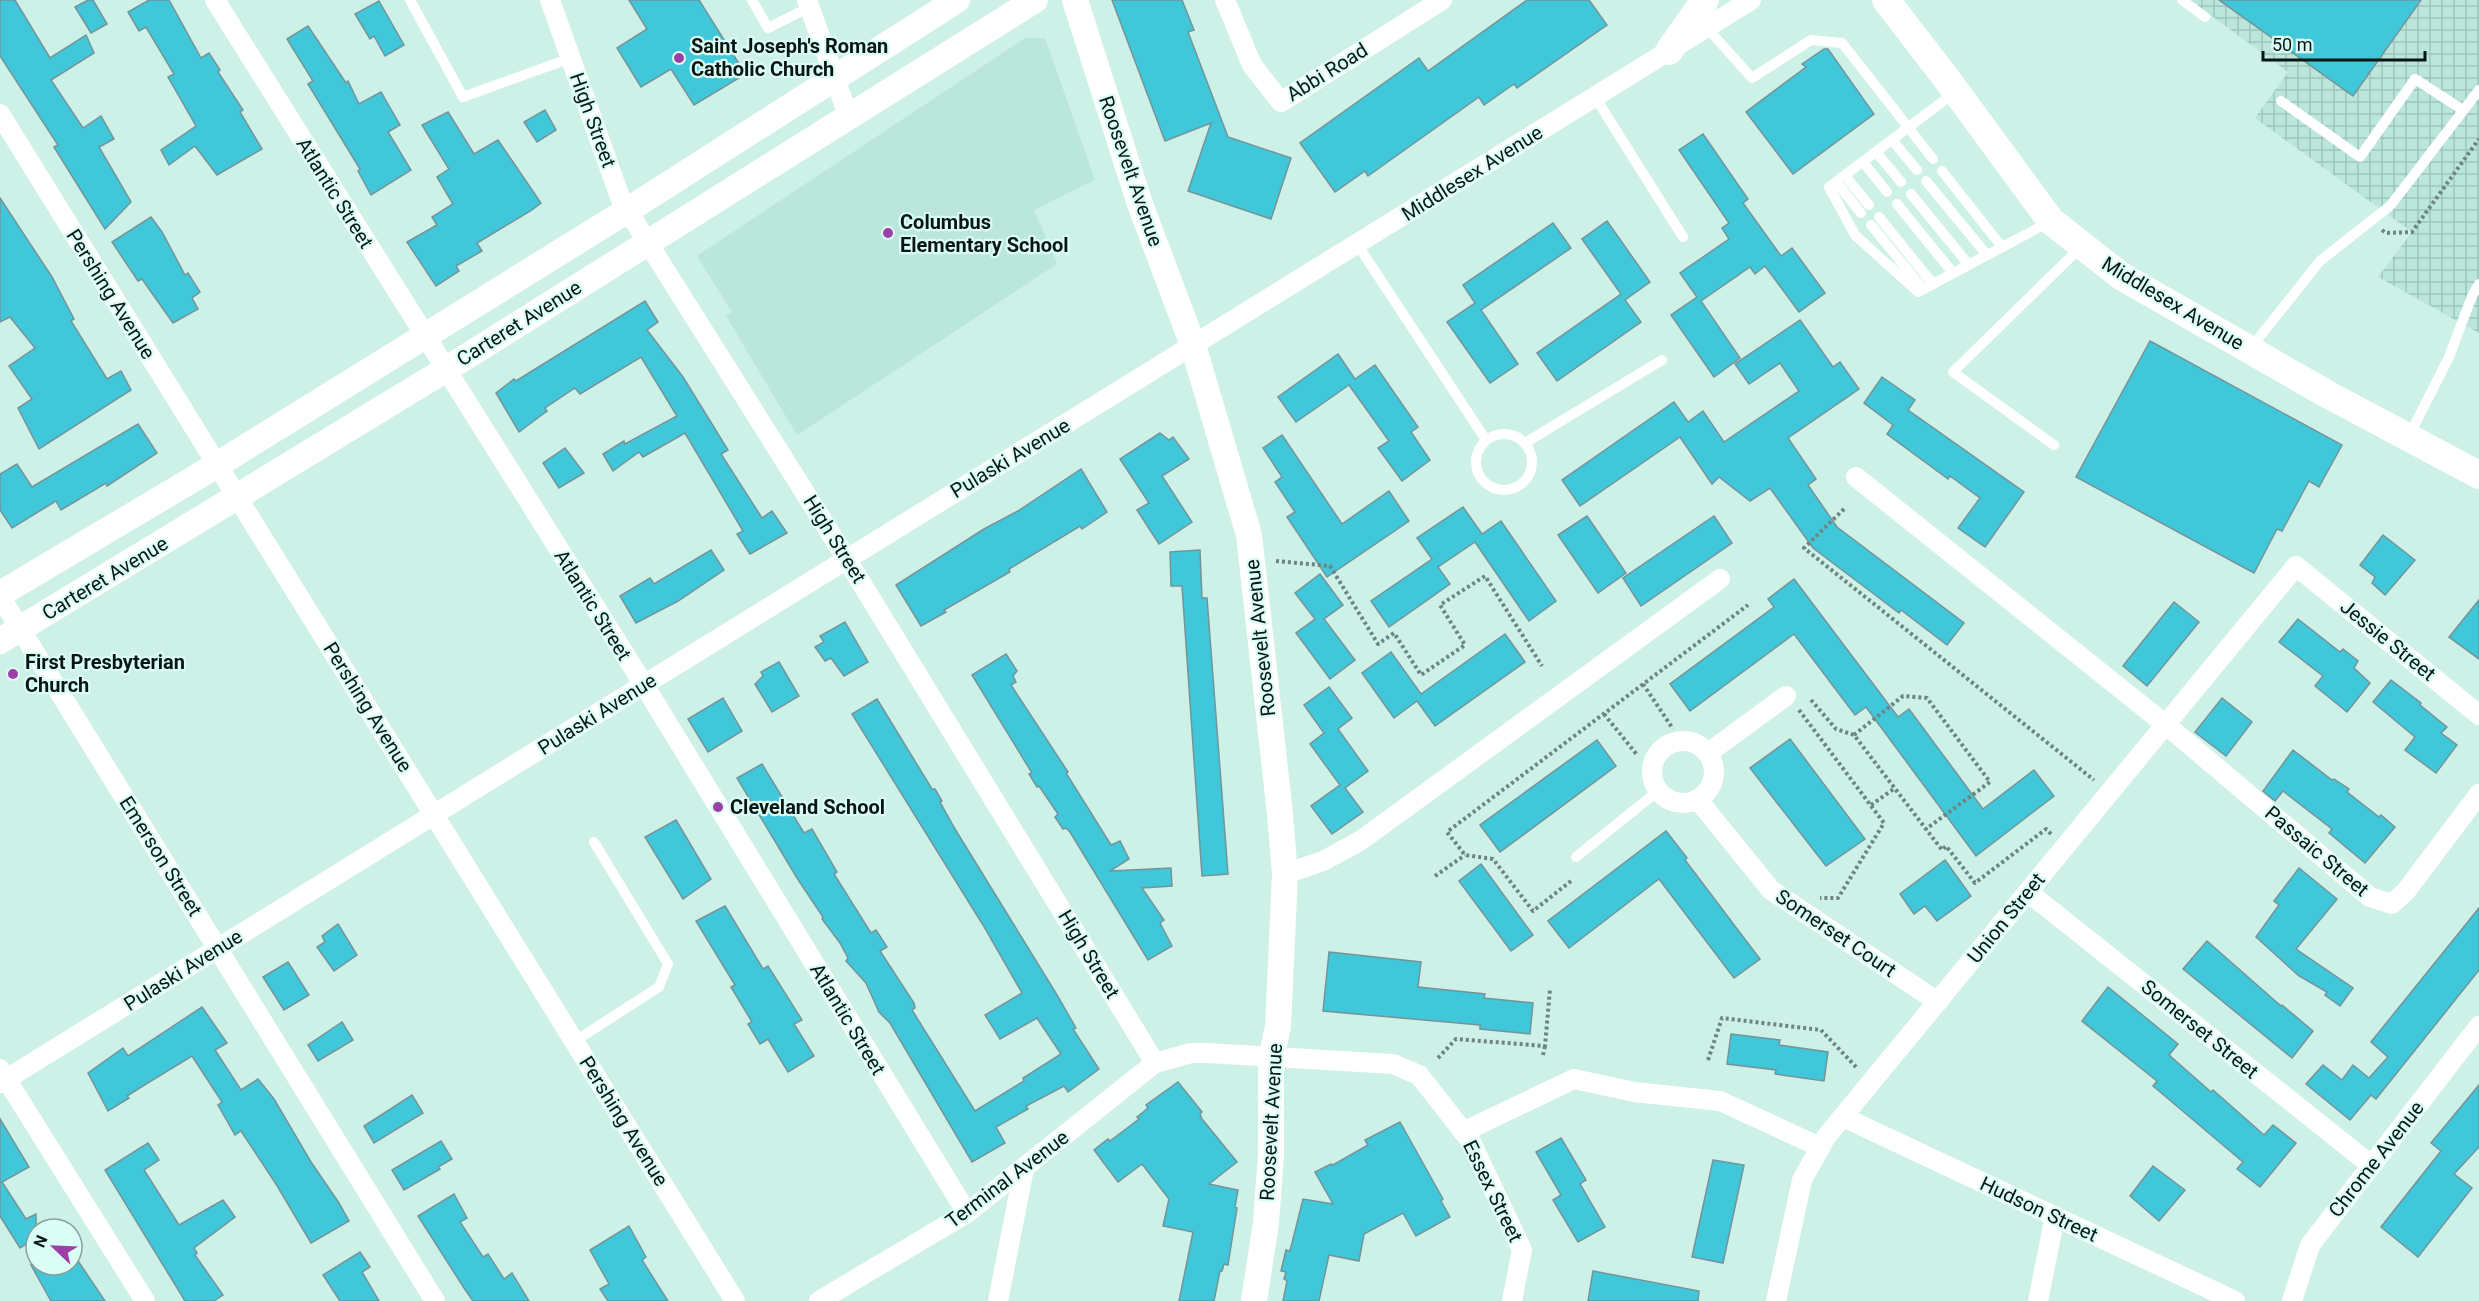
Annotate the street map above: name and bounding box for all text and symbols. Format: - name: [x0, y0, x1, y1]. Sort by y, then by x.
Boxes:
- scale bar: [2263, 24, 2425, 62]
- place label: Saint Joseph's Roman Catholic Church: [691, 34, 888, 81]
- text: 50 m: [2272, 34, 2312, 55]
- street label: Abbi Road: [1282, 38, 1372, 106]
- marker: Saint Joseph's Roman Catholic Church: [672, 51, 686, 65]
- street label: High Street: [565, 69, 621, 171]
- street label: Roosevelt Avenue: [1094, 92, 1168, 250]
- street label: Middlesex Avenue: [1397, 120, 1547, 226]
- street label: Atlantic Street: [291, 133, 379, 253]
- place label: Columbus Elementary School: [900, 210, 1069, 257]
- street label: Pershing Avenue: [61, 225, 161, 363]
- marker: Columbus Elementary School: [881, 226, 895, 240]
- street label: Middlesex Avenue: [2098, 251, 2248, 355]
- street label: Carteret Avenue: [452, 275, 586, 371]
- street label: Pulaski Avenue: [946, 413, 1074, 503]
- street label: High Street: [799, 491, 871, 587]
- street label: Carteret Avenue: [38, 531, 172, 625]
- street label: Atlantic Street: [549, 545, 637, 665]
- street label: Roosevelt Avenue: [1240, 558, 1280, 718]
- street label: Jessie Street: [2336, 594, 2440, 686]
- street label: Pershing Avenue: [318, 638, 418, 776]
- place label: First Presbyterian Church: [25, 650, 185, 697]
- marker: First Presbyterian Church: [6, 667, 20, 681]
- street label: Pulaski Avenue: [533, 668, 661, 760]
- street label: Emerson Street: [115, 792, 207, 920]
- place label: Cleveland School: [730, 795, 885, 819]
- marker: Cleveland School: [711, 800, 725, 814]
- street label: Passaic Street: [2260, 801, 2374, 901]
- street label: Union Street: [1962, 868, 2050, 968]
- street label: Somerset Court: [1771, 884, 1901, 982]
- street label: High Street: [1053, 905, 1125, 1003]
- street label: Pulaski Avenue: [119, 924, 247, 1016]
- street label: Atlantic Street: [805, 959, 891, 1079]
- street label: Somerset Street: [2137, 975, 2263, 1083]
- street label: Roosevelt Avenue: [1255, 1043, 1287, 1201]
- street label: Pershing Avenue: [574, 1052, 674, 1190]
- street label: Chrome Avenue: [2323, 1096, 2429, 1222]
- street label: Terminal Avenue: [941, 1125, 1073, 1233]
- street label: Essex Street: [1458, 1136, 1528, 1246]
- street label: Hudson Street: [1976, 1171, 2102, 1247]
- north arrow: [24, 1217, 84, 1277]
- text: N: [30, 1232, 52, 1250]

